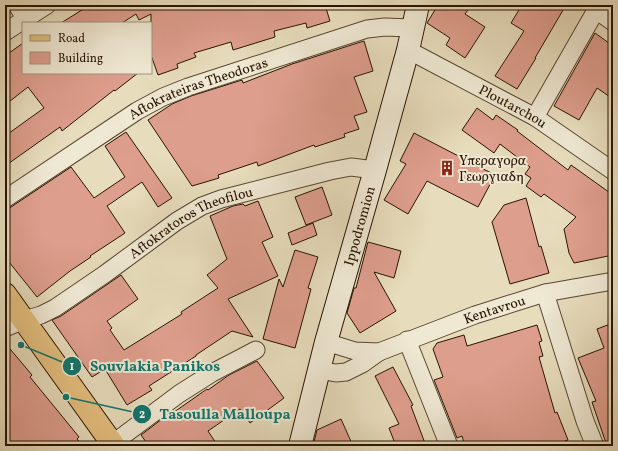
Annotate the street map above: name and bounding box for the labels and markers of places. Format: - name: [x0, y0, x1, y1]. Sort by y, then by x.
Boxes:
- place label: Υπεραγορα Γεωργιαδη: [459, 152, 527, 187]
- building icon: Υπεραγορα Γεωργιαδη: [438, 159, 456, 177]
- callout: Souvlakia Panikos: [62, 352, 229, 379]
- callout: Tasoulla Malloupa: [132, 400, 299, 427]

